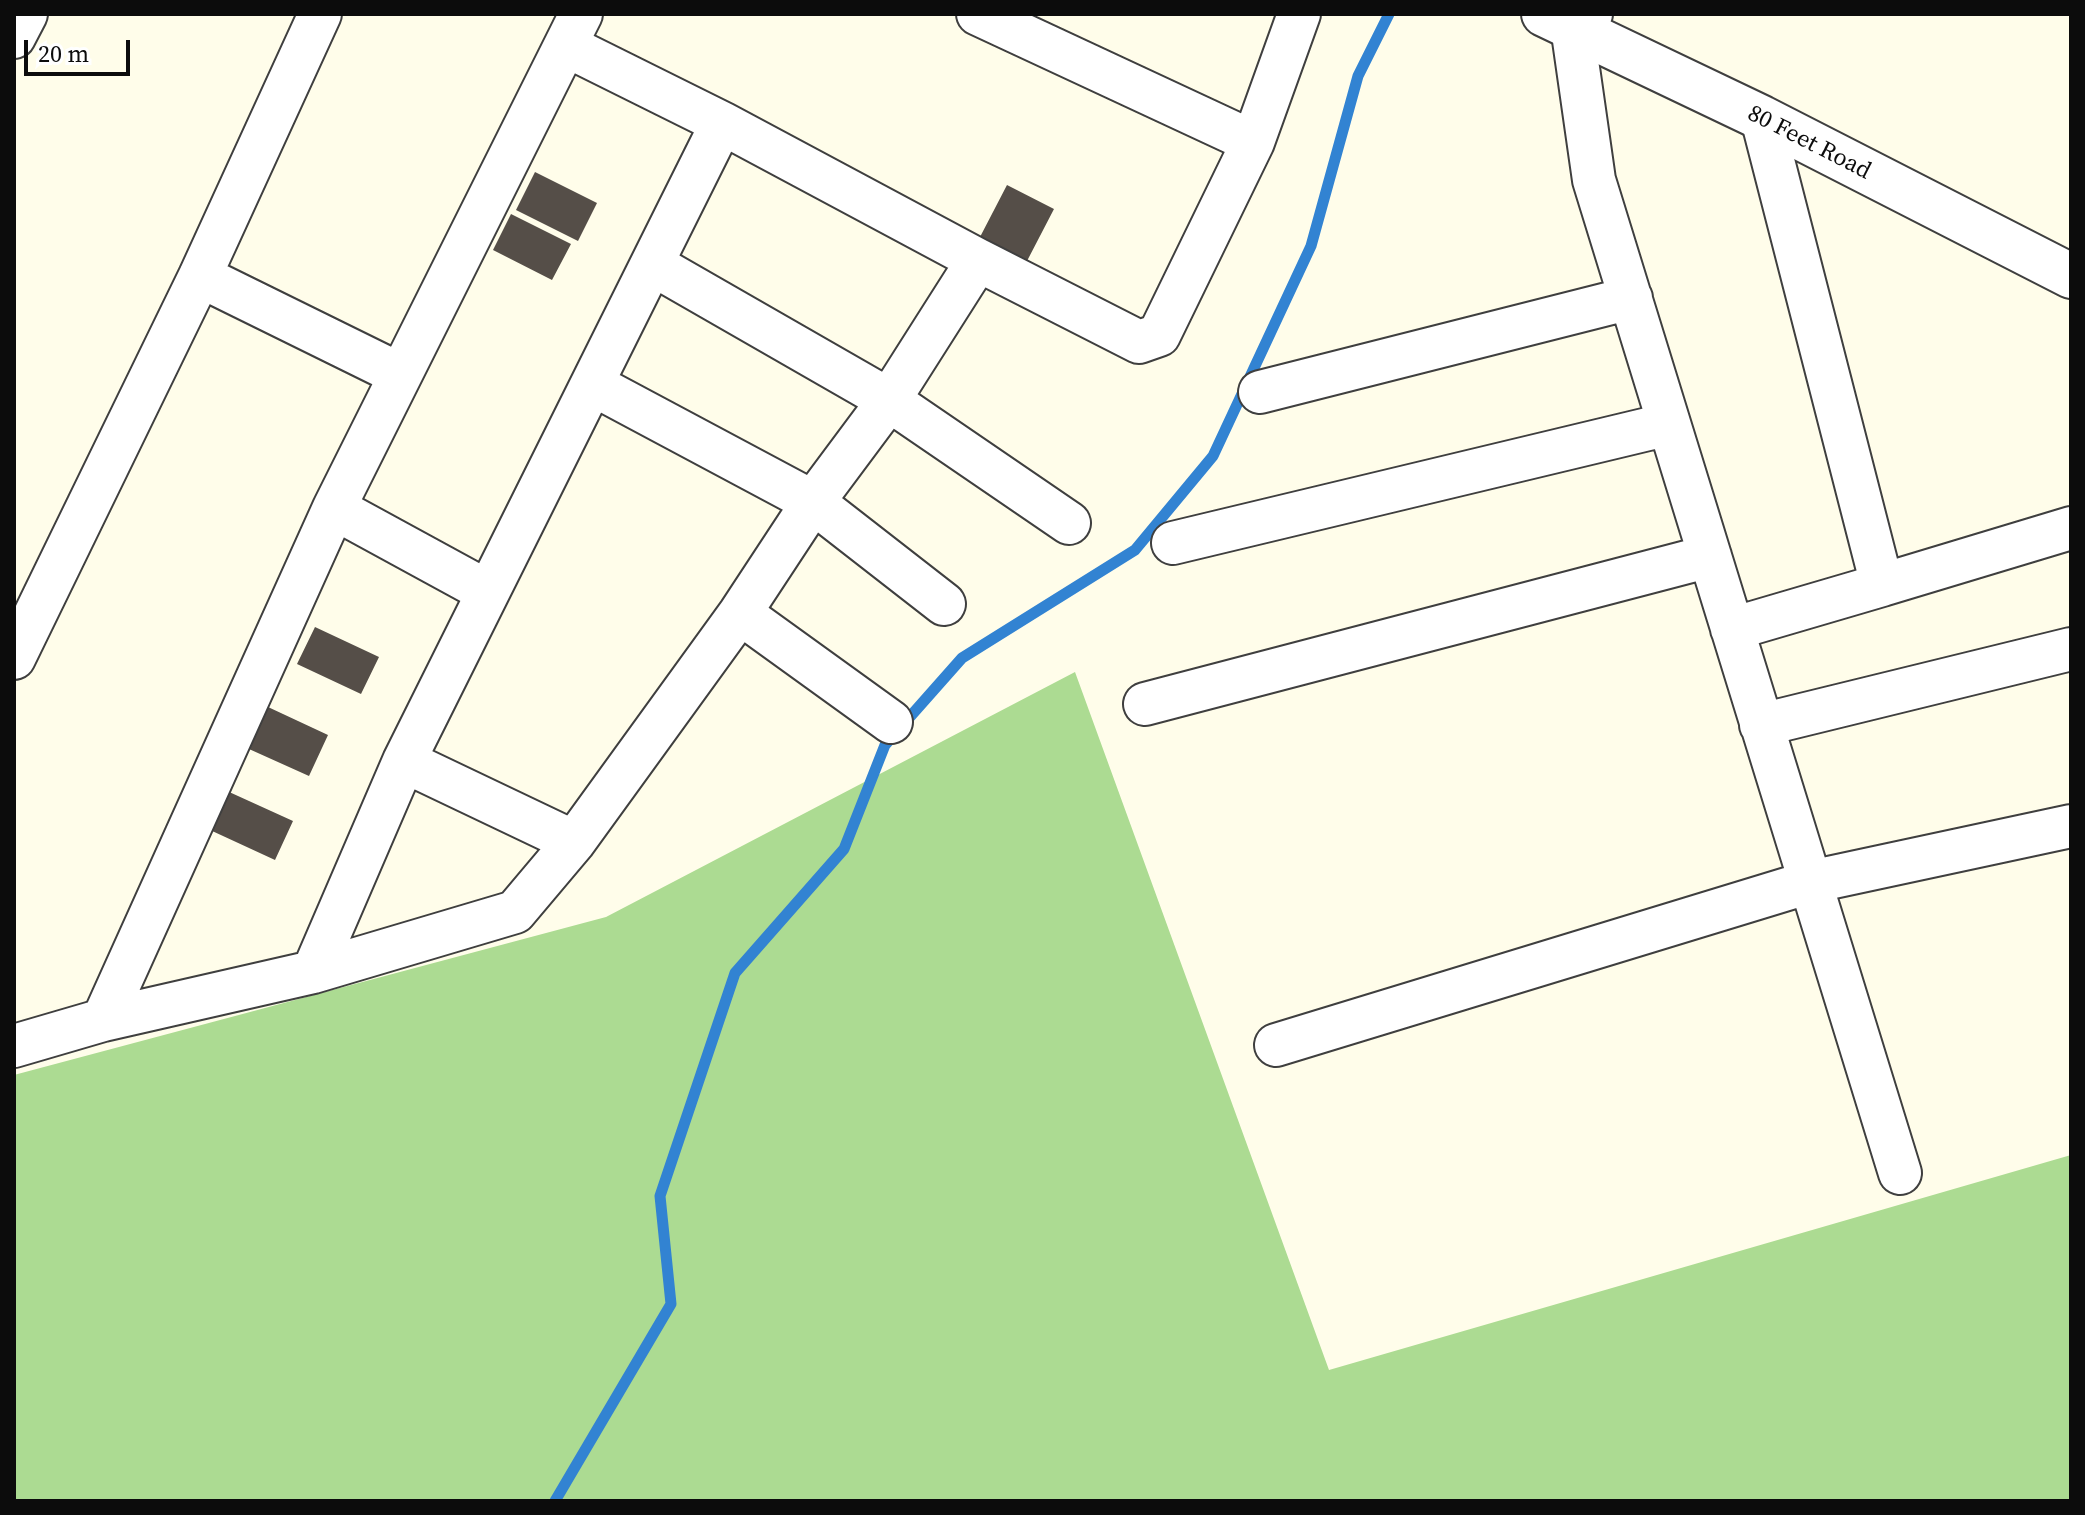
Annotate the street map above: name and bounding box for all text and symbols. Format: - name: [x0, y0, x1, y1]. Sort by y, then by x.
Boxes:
- scale bar: [28, 24, 134, 74]
- text: 20 m: [38, 37, 89, 70]
- street label: 80 Feet Road: [1742, 100, 1876, 186]

